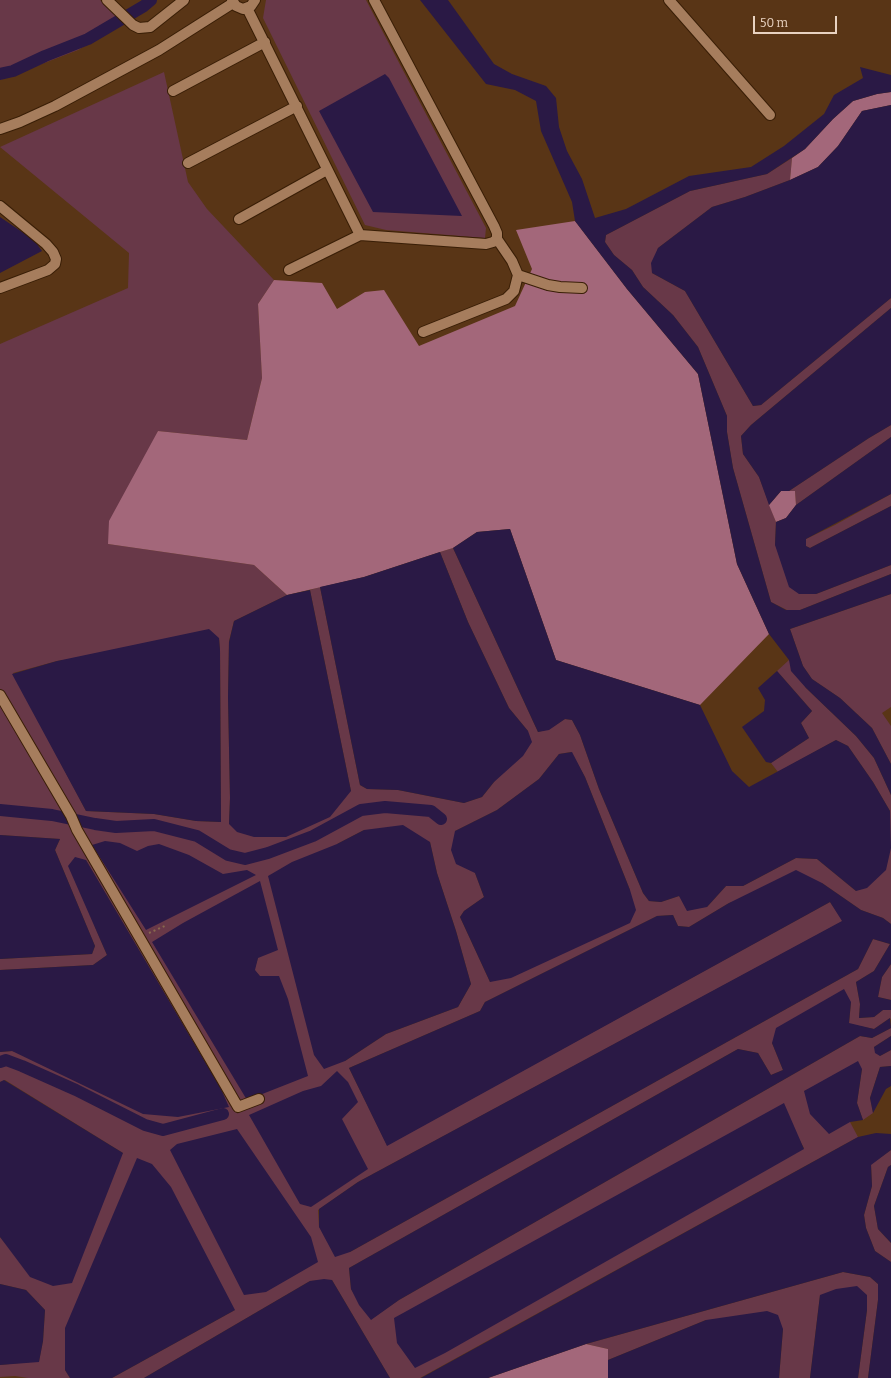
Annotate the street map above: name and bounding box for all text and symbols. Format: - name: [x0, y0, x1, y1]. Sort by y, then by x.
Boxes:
- scale bar: [755, 8, 839, 34]
- text: 50 m: [760, 16, 788, 30]

